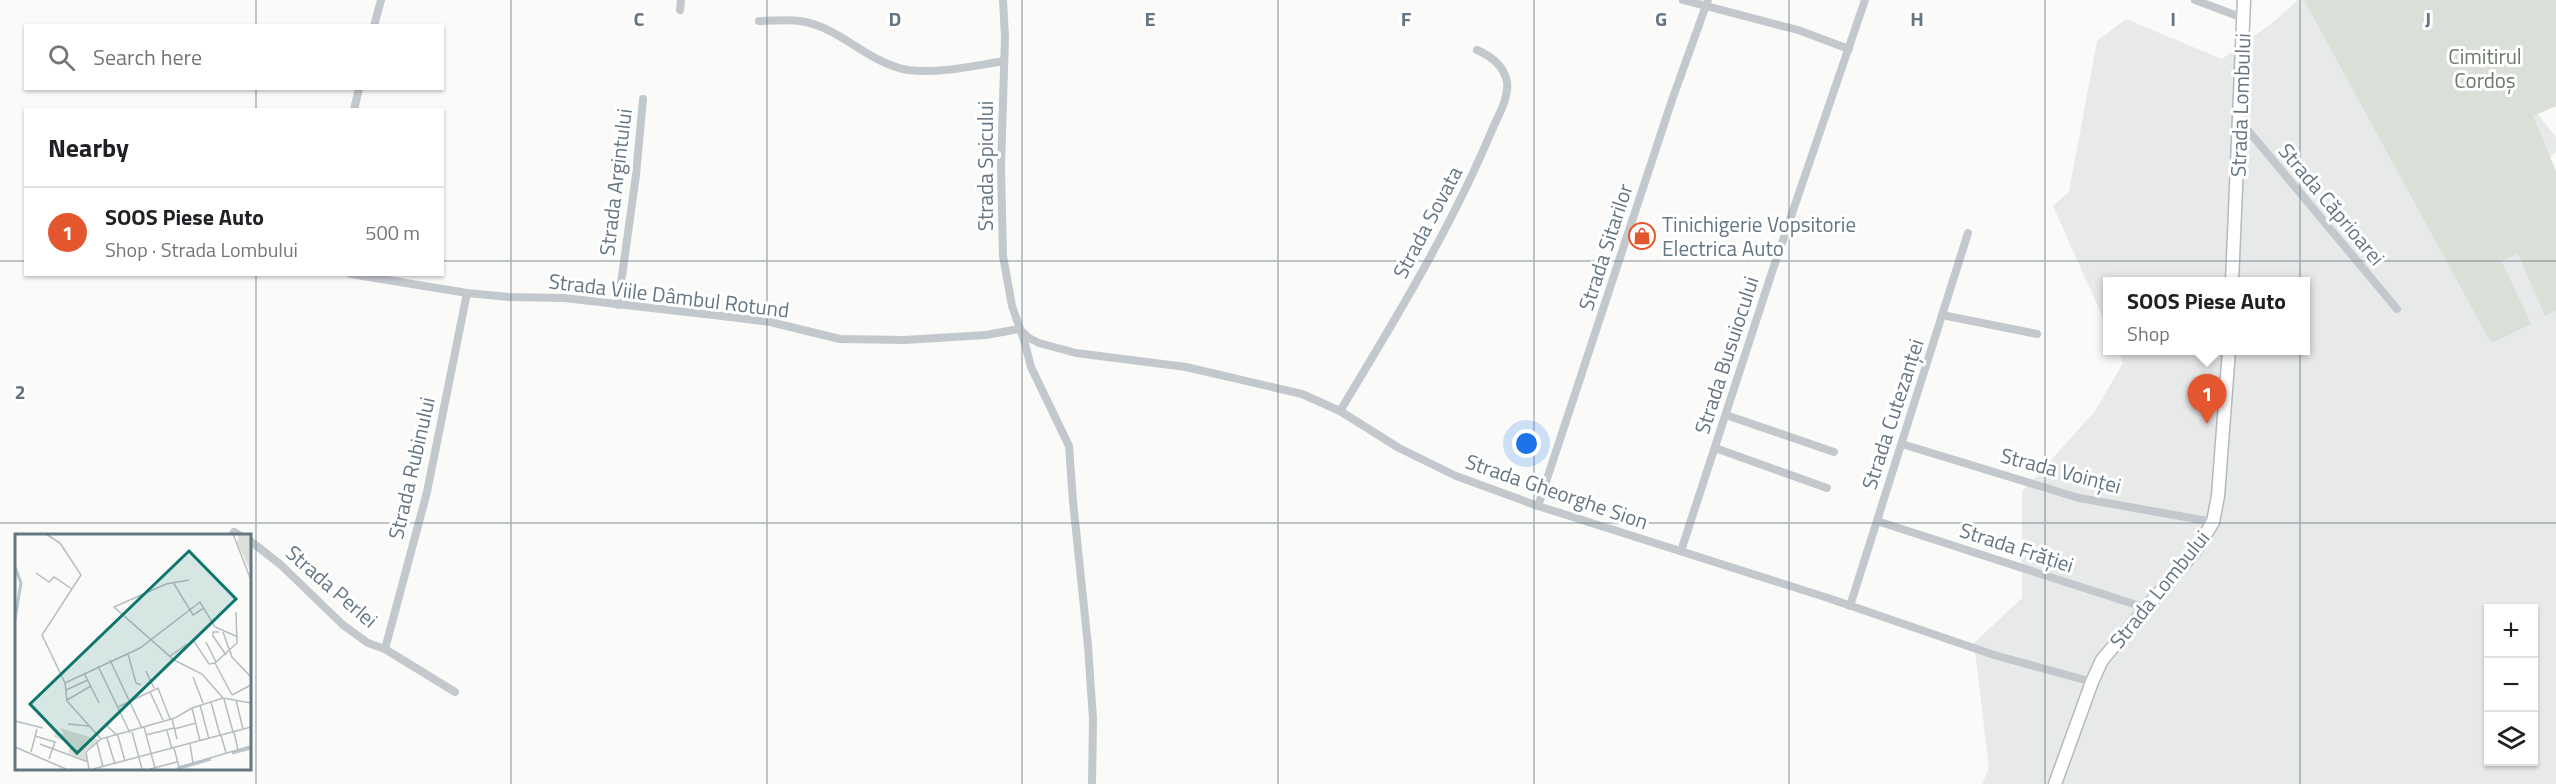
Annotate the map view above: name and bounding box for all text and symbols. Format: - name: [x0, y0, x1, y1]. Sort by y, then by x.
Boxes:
- text: C: [634, 3, 645, 34]
- text: D: [889, 3, 901, 34]
- text: E: [1144, 3, 1156, 34]
- text: F: [1401, 3, 1412, 34]
- text: G: [1655, 3, 1667, 34]
- text: H: [1910, 3, 1924, 34]
- text: I: [2170, 3, 2176, 34]
- text: J: [2425, 3, 2431, 34]
- search box: [24, 24, 444, 90]
- street label: Strada Lombului: [2221, 32, 2259, 178]
- text: Search here: [93, 40, 202, 74]
- park label: Cimitirul Cordoș: [2448, 40, 2522, 96]
- icon: search: [45, 41, 78, 74]
- street label: Strada Spicului: [969, 101, 1001, 231]
- street label: Strada Argintului: [590, 107, 640, 257]
- text: Nearby: [48, 128, 129, 167]
- street label: Strada Căprioarei: [2271, 136, 2393, 272]
- street label: Strada Sovata: [1384, 160, 1470, 284]
- street label: Strada Sitarilor: [1569, 180, 1641, 314]
- text: SOOS Piese Auto: [105, 200, 264, 234]
- place label: Tinichigerie Vopsitorie Electrica Auto: [1662, 208, 1856, 264]
- text: 1: [62, 217, 73, 248]
- text: 500 m: [365, 217, 420, 248]
- shop icon: Tinichigerie Vopsitorie Electrica Auto: [1627, 221, 1657, 251]
- text: Shop · Strada Lombului: [105, 234, 298, 265]
- street label: Strada Viile Dâmbul Rotund: [547, 264, 791, 326]
- street label: Strada Busuiocului: [1685, 272, 1767, 438]
- popup: [2103, 277, 2310, 355]
- text: SOOS Piese Auto: [2127, 284, 2286, 318]
- text: Shop: [2127, 318, 2170, 349]
- street label: Strada Cutezanței: [1853, 334, 1931, 494]
- pin: 1: [2188, 374, 2226, 424]
- text: 2: [14, 376, 26, 407]
- street label: Strada Rubinului: [379, 394, 443, 542]
- your location: [1512, 429, 1541, 458]
- street label: Strada Voinței: [1997, 439, 2125, 501]
- street label: Strada Gheorghe Sion: [1461, 445, 1653, 537]
- street label: Strada Frăției: [1956, 514, 2078, 580]
- street label: Strada Lombului: [2101, 523, 2217, 655]
- inset map: [15, 534, 250, 769]
- street label: Strada Perlei: [279, 537, 385, 635]
- map controls: [2484, 604, 2538, 766]
- button: +: [2484, 604, 2538, 658]
- button: −: [2484, 658, 2538, 712]
- button: layers: [2484, 712, 2538, 766]

